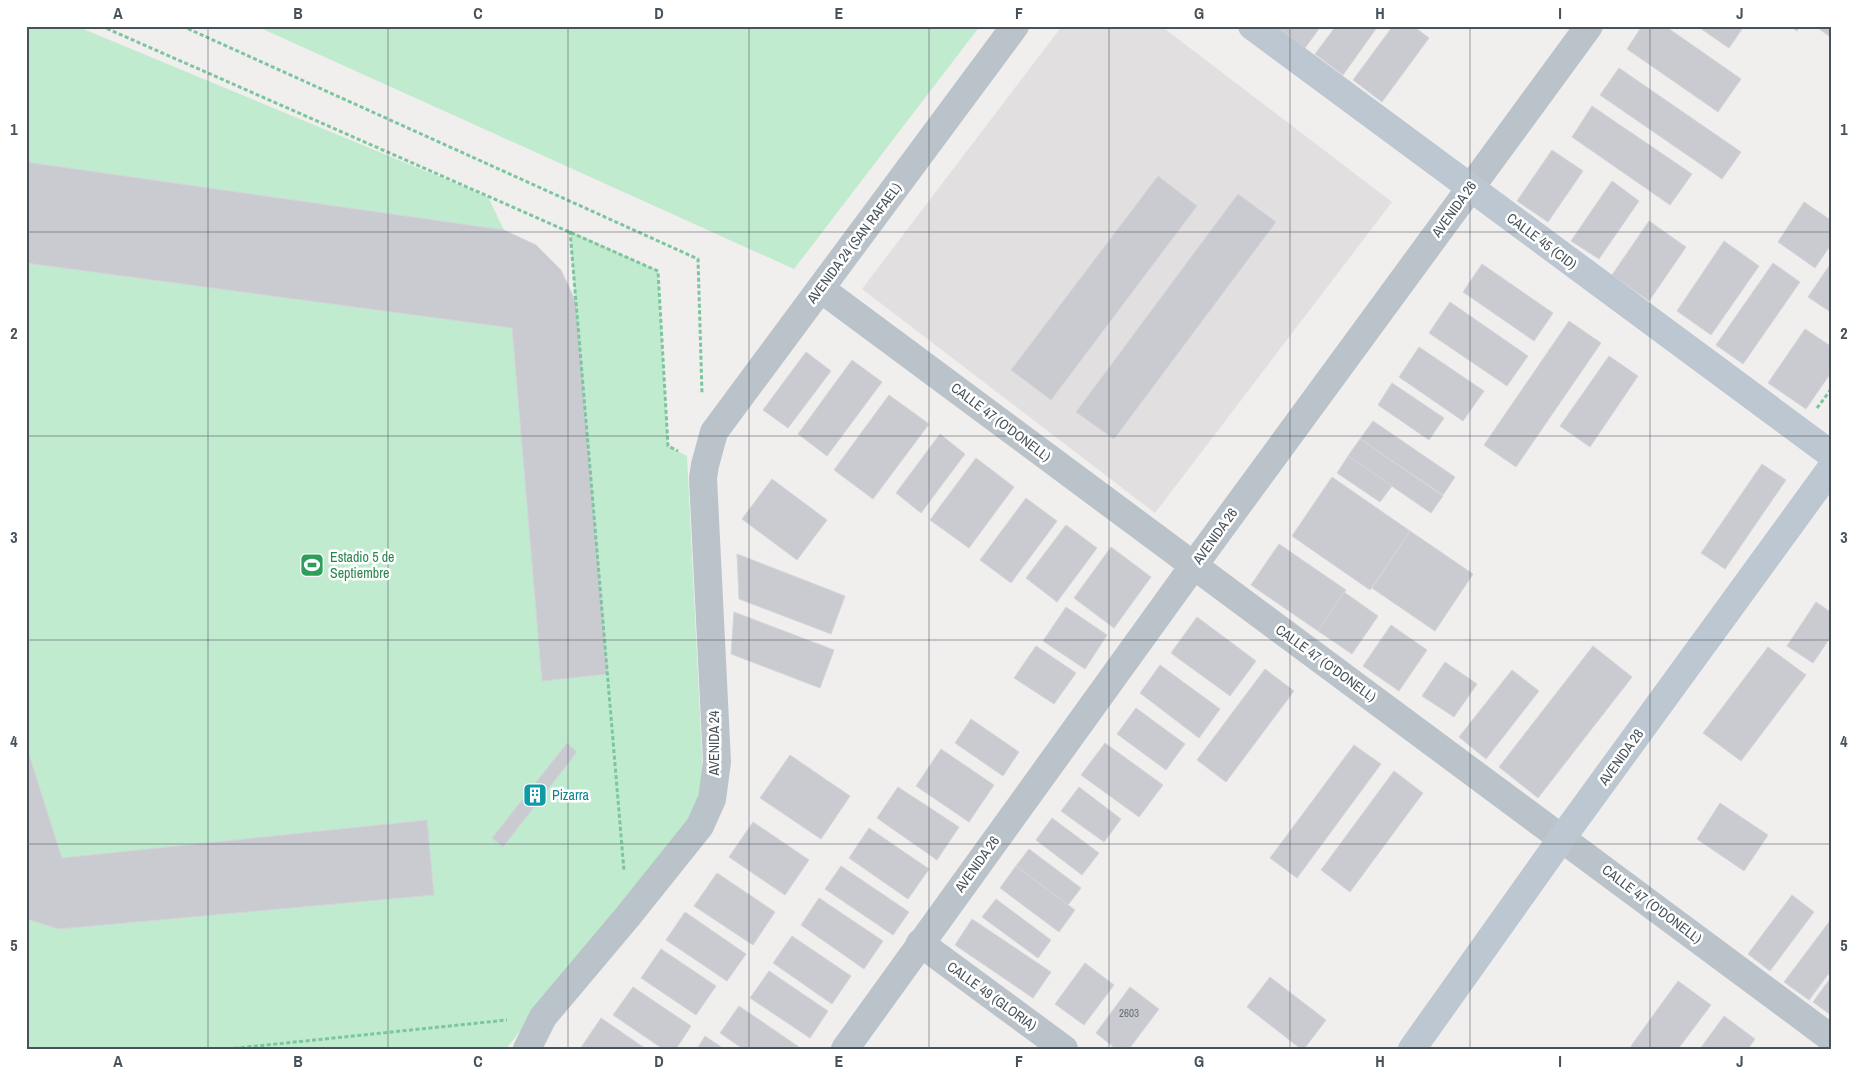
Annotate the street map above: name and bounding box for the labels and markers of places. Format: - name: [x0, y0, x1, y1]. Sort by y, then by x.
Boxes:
- place label: Estadio 5 de Septiembre: [330, 548, 394, 582]
- sports icon: Estadio 5 de Septiembre: [299, 552, 325, 578]
- building icon: Pizarra: [522, 782, 548, 808]
- place label: Pizarra: [552, 786, 590, 804]

